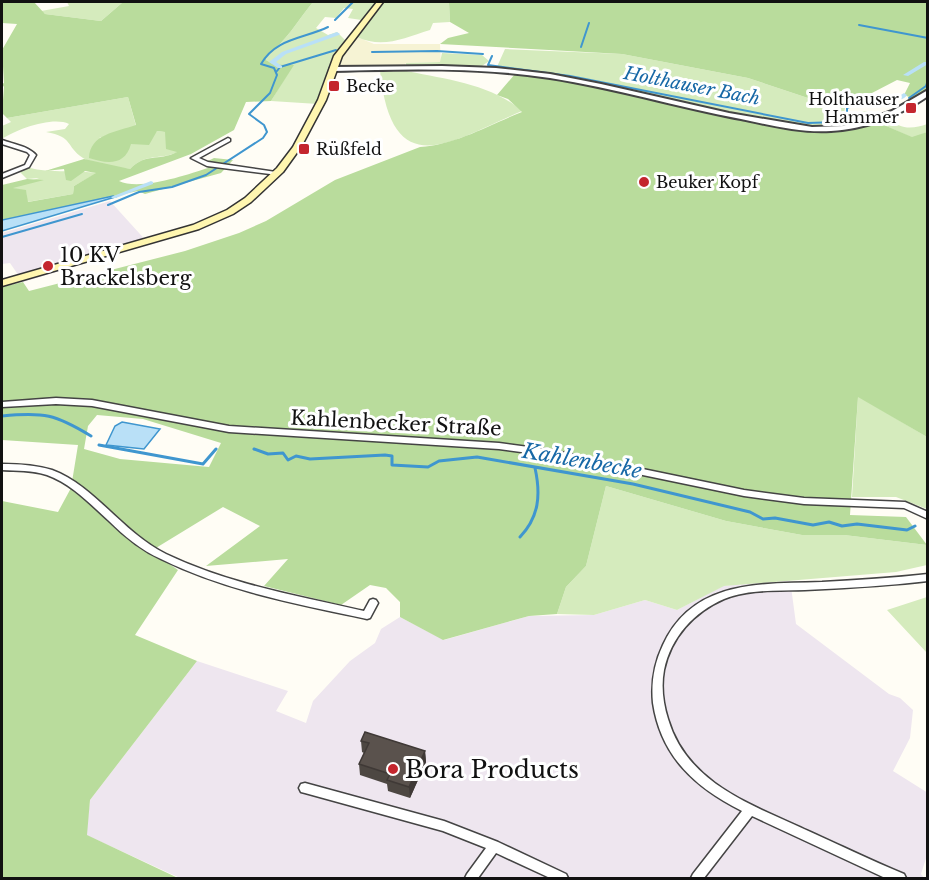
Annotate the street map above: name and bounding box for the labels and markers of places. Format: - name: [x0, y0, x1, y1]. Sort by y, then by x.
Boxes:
- place label: Becke: [346, 76, 394, 96]
- marker: Becke: [327, 79, 341, 93]
- place label: Holthauser Hammer: [808, 89, 899, 127]
- marker: Holthauser Hammer: [904, 101, 918, 115]
- place label: Rüßfeld: [316, 139, 382, 159]
- marker: Rüßfeld: [297, 142, 311, 156]
- place label: Beuker Kopf: [656, 172, 761, 192]
- marker: Beuker Kopf: [637, 175, 651, 189]
- place label: 10 KV Brackelsberg: [60, 243, 192, 290]
- marker: 10 KV Brackelsberg: [41, 259, 55, 273]
- place label: Bora Products: [405, 755, 579, 784]
- marker: Bora Products: [386, 762, 400, 776]

